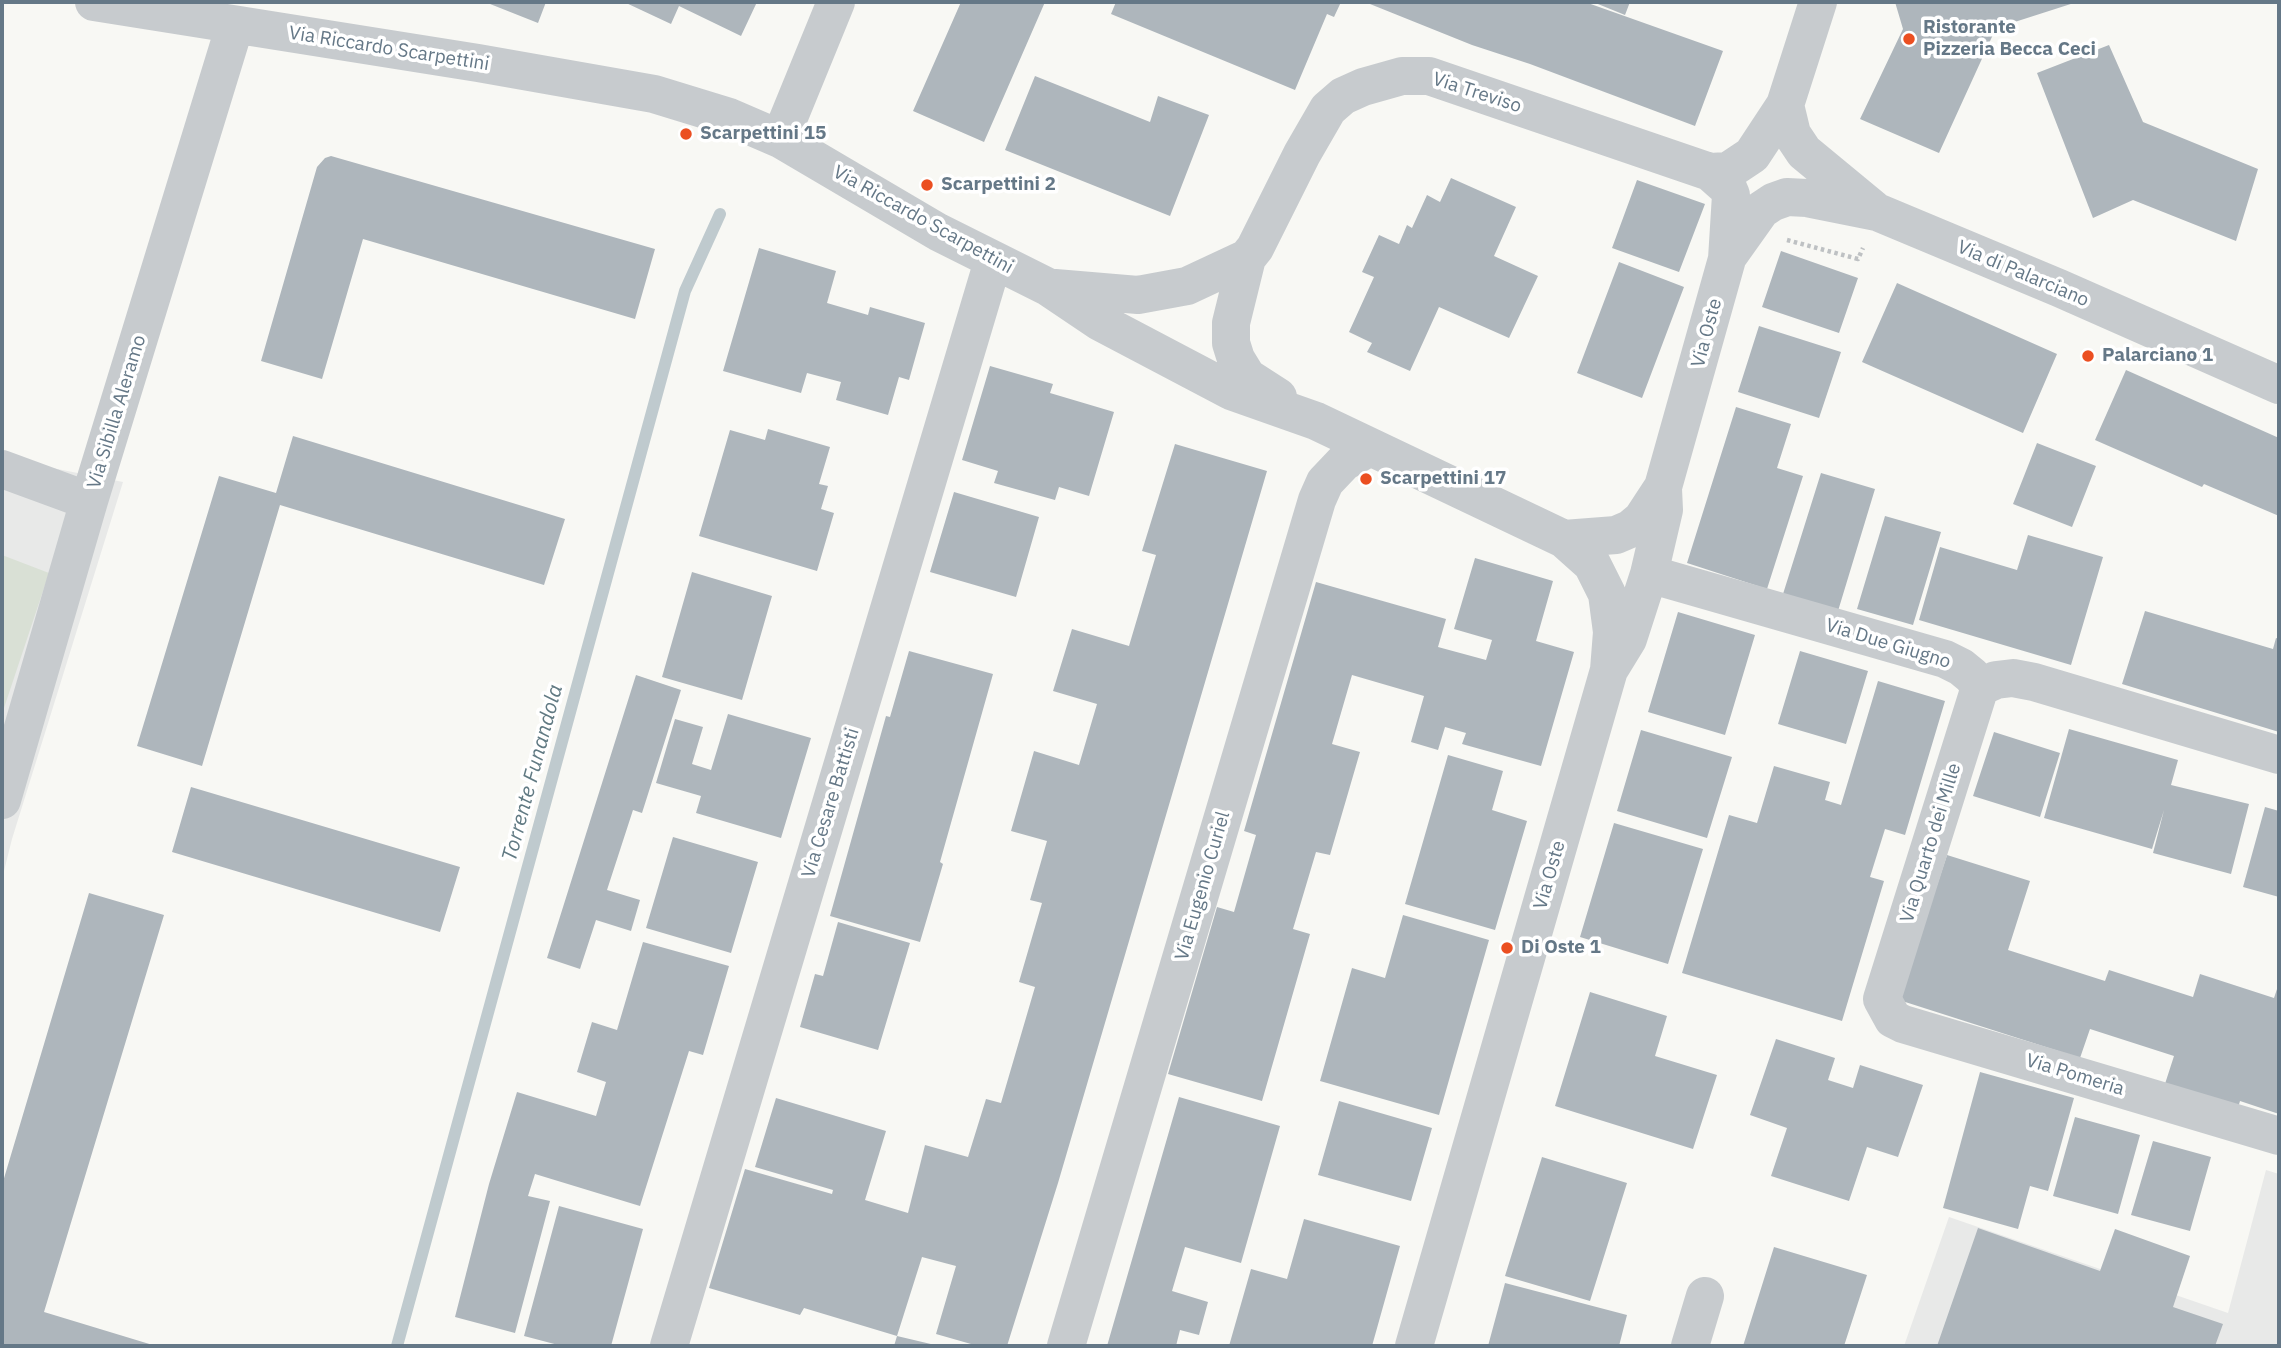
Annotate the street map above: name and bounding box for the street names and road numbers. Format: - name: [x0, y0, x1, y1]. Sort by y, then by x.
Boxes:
- street label: Via Riccardo Scarpettini: [287, 22, 491, 76]
- street label: Via Treviso: [1430, 68, 1524, 118]
- street label: Via Riccardo Scarpettini: [829, 161, 1017, 279]
- street label: Via di Palarciano: [1954, 236, 2092, 312]
- street label: Via Oste: [1687, 296, 1727, 370]
- street label: Via Sibilla Aleramo: [83, 332, 151, 492]
- street label: Via Due Giugno: [1823, 614, 1953, 674]
- street label: Via Cesare Battisti: [797, 725, 865, 881]
- street label: Via Quarto dei Mille: [1896, 760, 1966, 926]
- street label: Via Eugenio Curiel: [1171, 809, 1235, 963]
- street label: Via Oste: [1529, 838, 1571, 912]
- street label: Via Pomeria: [2023, 1049, 2127, 1101]

